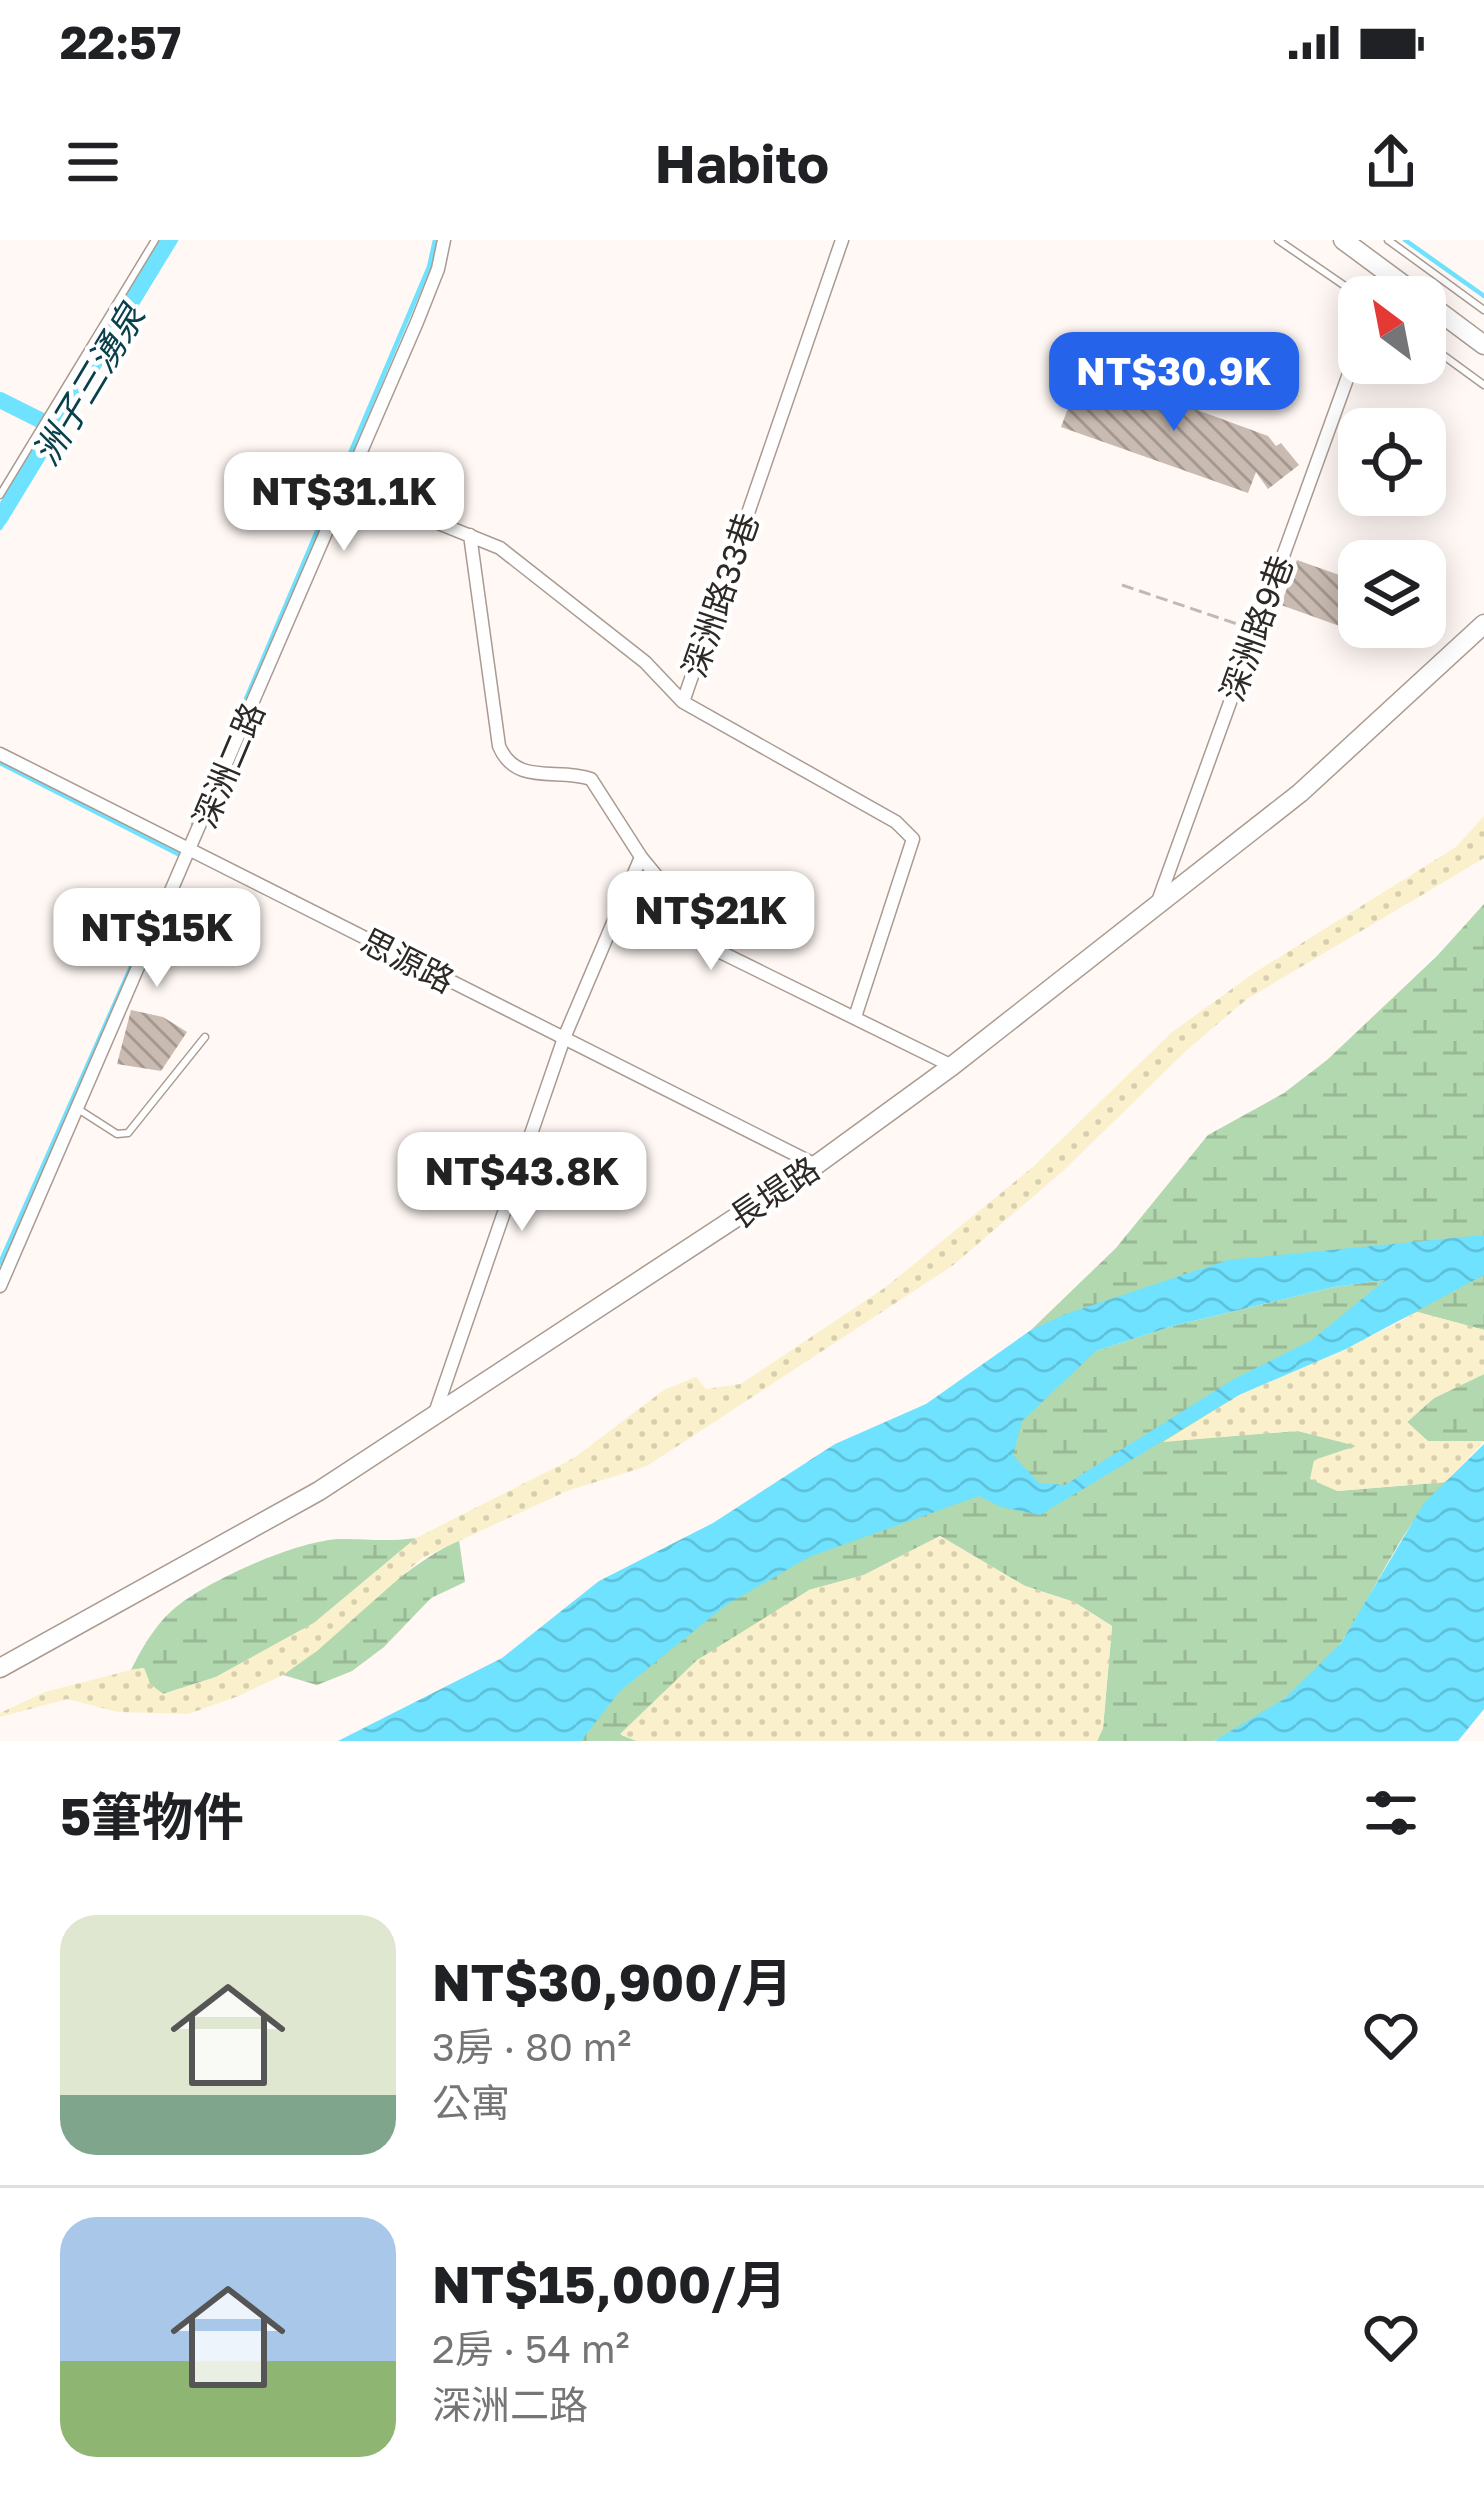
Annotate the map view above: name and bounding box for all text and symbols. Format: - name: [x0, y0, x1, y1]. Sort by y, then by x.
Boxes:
- text: 22:57: [60, 15, 181, 69]
- icon: menu: [60, 129, 126, 195]
- icon: share: [1358, 129, 1424, 195]
- text: Habito: [655, 130, 829, 195]
- north arrow: [1338, 276, 1446, 384]
- map controls: [1338, 276, 1446, 648]
- water label: 洲子三湧泉: [23, 295, 153, 472]
- pin: NT$30.9K: [1050, 332, 1298, 434]
- text: NT$30.9K: [1076, 347, 1272, 394]
- button: locate: [1338, 408, 1446, 516]
- pin: NT$31.1K: [220, 452, 468, 554]
- text: NT$31.1K: [251, 467, 437, 514]
- street label: 深洲路33巷: [674, 508, 766, 682]
- button: layers: [1338, 540, 1446, 648]
- street label: 深洲路9巷: [1212, 550, 1300, 706]
- street label: 深洲二路: [184, 697, 272, 833]
- pin: NT$21K: [613, 871, 809, 973]
- text: NT$21K: [634, 886, 788, 933]
- pin: NT$15K: [59, 888, 255, 990]
- text: NT$15K: [80, 903, 234, 950]
- street label: 思源路: [355, 920, 461, 1000]
- pin: NT$43.8K: [398, 1132, 646, 1234]
- text: NT$43.8K: [424, 1147, 620, 1194]
- street label: 長堤路: [722, 1148, 826, 1236]
- icon: filters: [1358, 1780, 1424, 1846]
- text: 5筆物件: [60, 1785, 244, 1846]
- text: NT$30,900/月: [432, 1951, 793, 2012]
- icon: home: [156, 1963, 300, 2107]
- icon: heart: [1358, 2002, 1424, 2068]
- text: 3房 · 80 m²: [432, 2023, 631, 2070]
- text: 公寓: [432, 2079, 510, 2126]
- text: NT$15,000/月: [432, 2253, 787, 2314]
- icon: home: [156, 2265, 300, 2409]
- icon: heart: [1358, 2304, 1424, 2370]
- text: 2房 · 54 m²: [432, 2325, 630, 2372]
- text: 深洲二路: [432, 2381, 588, 2428]

